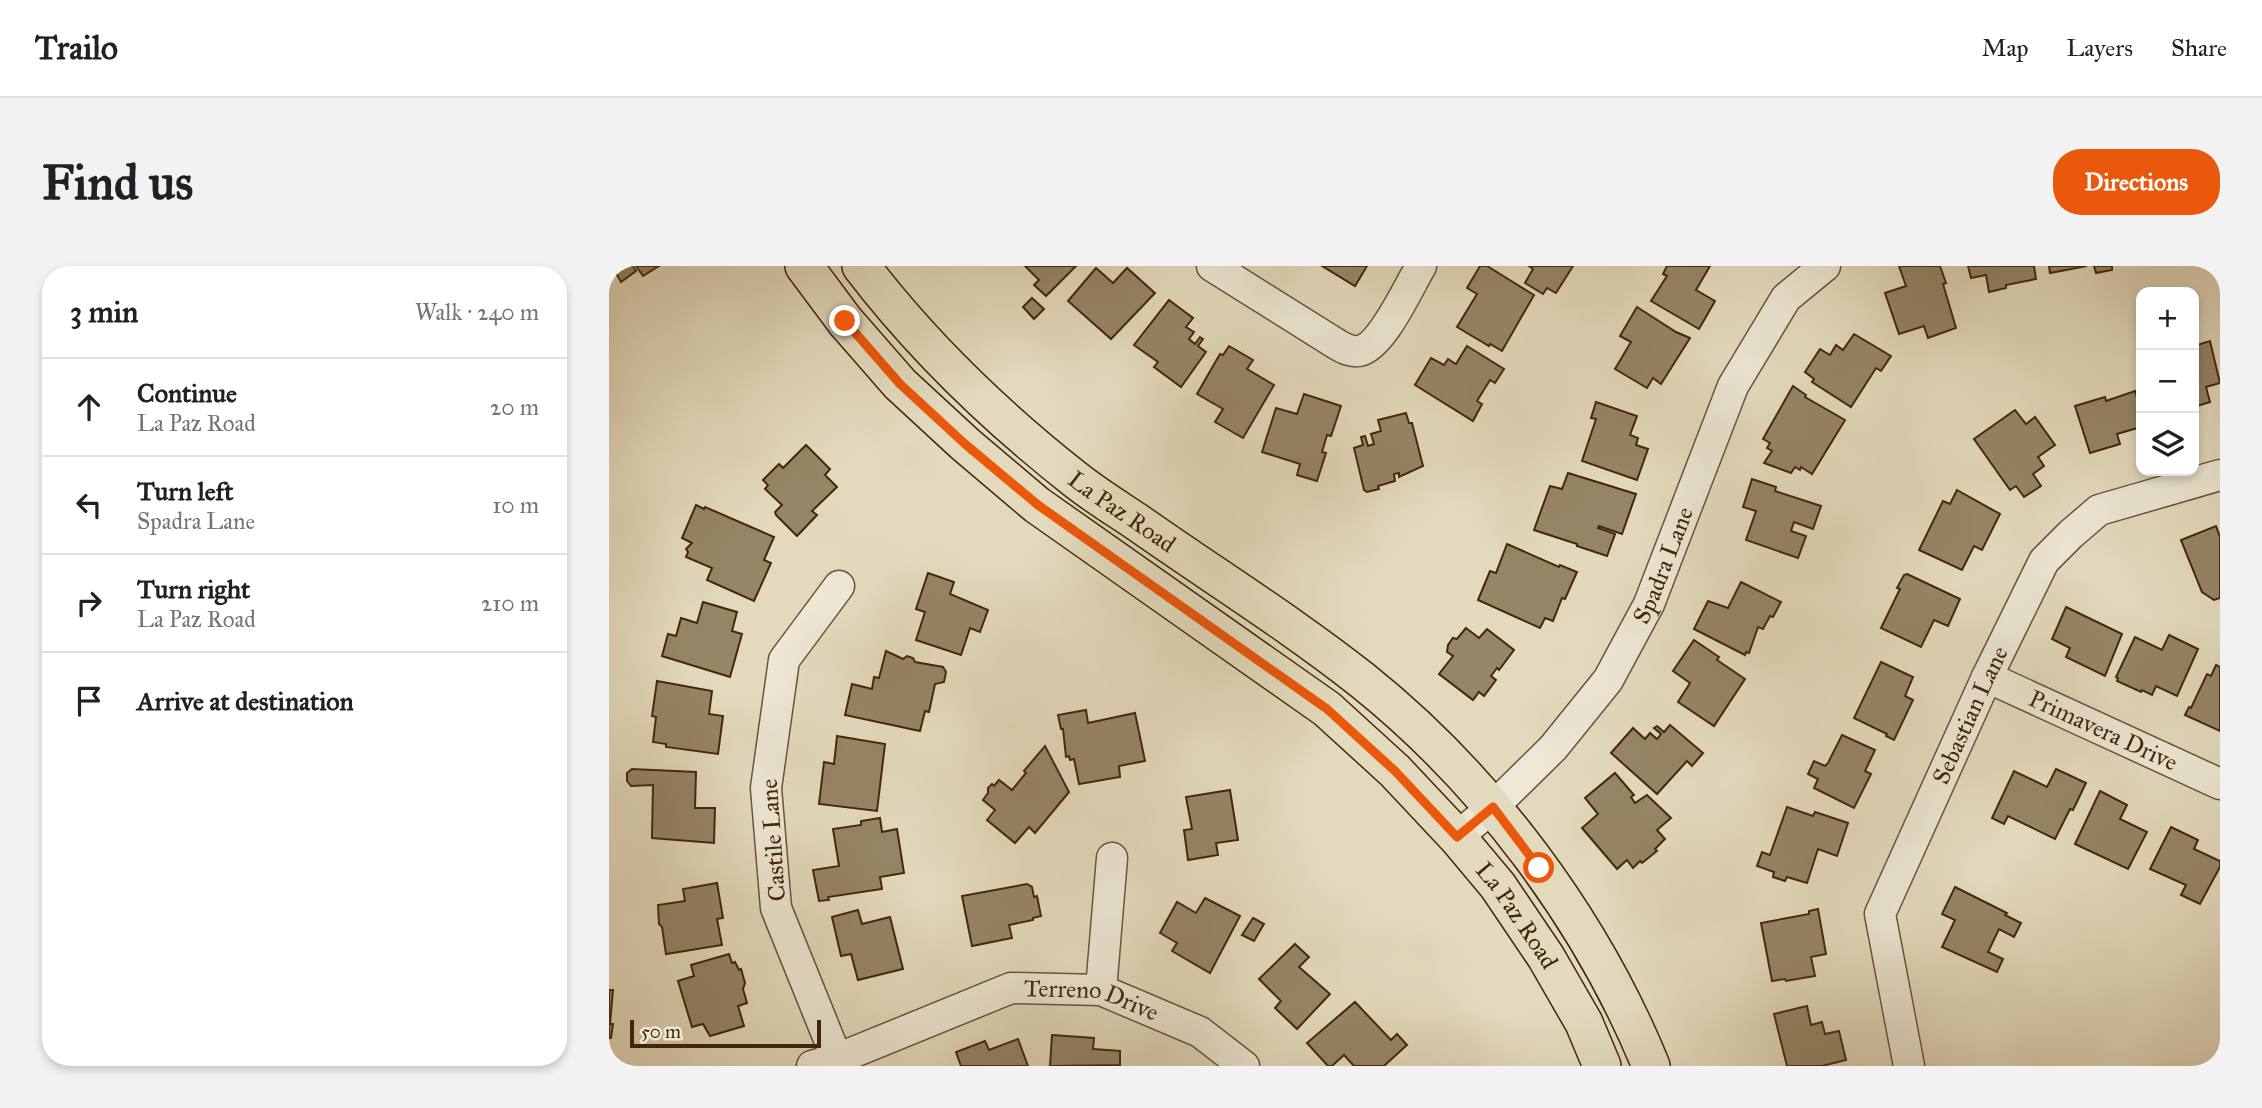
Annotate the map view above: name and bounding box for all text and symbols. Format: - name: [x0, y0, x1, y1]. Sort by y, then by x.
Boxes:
- text: Trailo: [35, 28, 118, 68]
- text: Map: [1982, 33, 2029, 63]
- text: Layers: [2067, 33, 2133, 63]
- text: Share: [2171, 33, 2227, 63]
- button: Directions: [2053, 149, 2220, 215]
- text: Find us: [42, 153, 193, 212]
- map controls: [2136, 287, 2199, 476]
- button: +: [2136, 287, 2199, 350]
- text: 3 min: [70, 294, 138, 330]
- text: Walk · 240 m: [415, 298, 539, 326]
- route end: [829, 305, 860, 336]
- button: −: [2136, 350, 2199, 413]
- text: Continue: [137, 377, 237, 409]
- icon: ahead: [70, 388, 108, 426]
- text: 20 m: [490, 393, 539, 421]
- text: La Paz Road: [137, 409, 256, 437]
- button: layers: [2136, 413, 2199, 476]
- street label: La Paz Road: [1062, 464, 1181, 559]
- text: Turn left: [137, 475, 233, 507]
- icon: left: [70, 486, 108, 524]
- text: 10 m: [492, 491, 539, 519]
- street label: Spadra Lane: [1626, 503, 1700, 629]
- text: Spadra Lane: [137, 507, 255, 535]
- text: Turn right: [137, 573, 250, 605]
- icon: right: [70, 584, 108, 622]
- text: 210 m: [481, 589, 539, 617]
- text: La Paz Road: [137, 605, 256, 633]
- street label: Sebastian Lane: [1926, 641, 2015, 789]
- icon: arrive: [70, 682, 108, 720]
- street label: Primavera Drive: [2024, 683, 2182, 778]
- text: Arrive at destination: [137, 685, 354, 717]
- street label: Castile Lane: [754, 778, 792, 902]
- route start: [1523, 852, 1554, 883]
- street label: La Paz Road: [1469, 856, 1565, 974]
- street label: Terreno Drive: [1024, 973, 1163, 1028]
- scale bar: [630, 1017, 821, 1049]
- text: 50 m: [641, 1020, 681, 1043]

